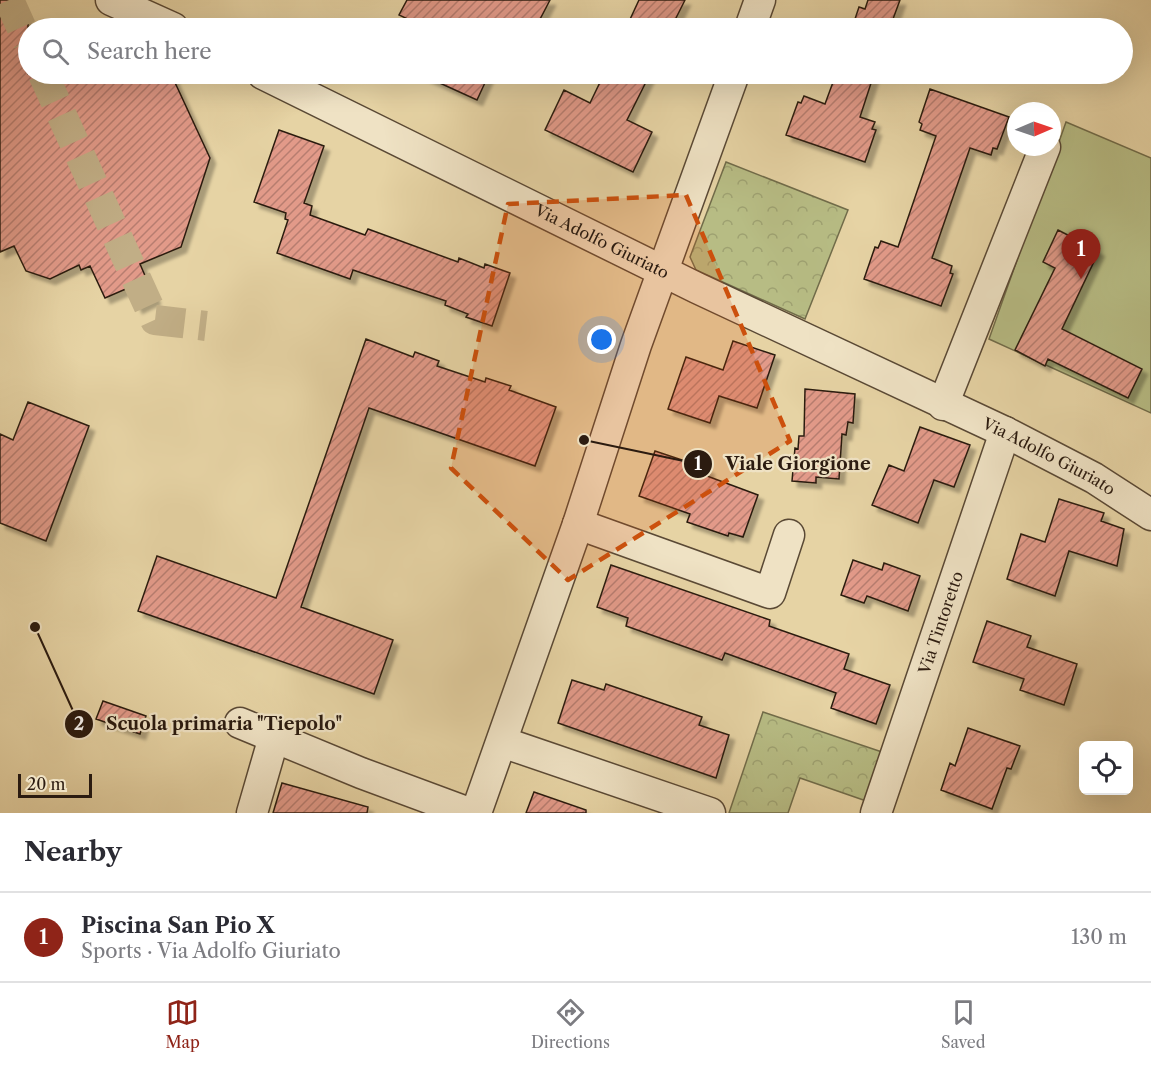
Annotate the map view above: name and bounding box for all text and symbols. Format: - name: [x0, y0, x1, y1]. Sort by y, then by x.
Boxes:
- search box: [18, 18, 1133, 84]
- icon: search: [39, 35, 72, 68]
- text: Search here: [87, 38, 212, 65]
- north arrow: [1007, 102, 1061, 156]
- street label: Via Adolfo Giuriato: [531, 199, 673, 283]
- pin: 1: [1062, 230, 1100, 279]
- your location: [587, 325, 616, 354]
- street label: Via Adolfo Giuriato: [979, 413, 1119, 499]
- callout: Viale Giorgione: [683, 446, 883, 482]
- text: 1: [694, 453, 702, 475]
- text: Viale Giorgione: [724, 453, 871, 475]
- street label: Via Tintoretto: [913, 568, 967, 678]
- callout: Scuola primaria "Tiepolo": [64, 706, 354, 742]
- text: 2: [74, 713, 84, 735]
- text: Scuola primaria "Tiepolo": [106, 713, 342, 735]
- map controls: [1079, 741, 1133, 795]
- button: locate: [1079, 741, 1133, 795]
- scale bar: [18, 771, 92, 798]
- text: 20 m: [27, 774, 66, 794]
- text: Nearby: [24, 836, 122, 868]
- text: Piscina San Pio X: [81, 912, 275, 939]
- text: 1: [39, 925, 48, 949]
- text: 130 m: [1071, 925, 1127, 949]
- text: Sports · Via Adolfo Giuriato: [81, 939, 341, 963]
- tab: Map: [166, 996, 200, 1052]
- tab: Directions: [531, 996, 610, 1052]
- tab: Saved: [941, 996, 985, 1052]

